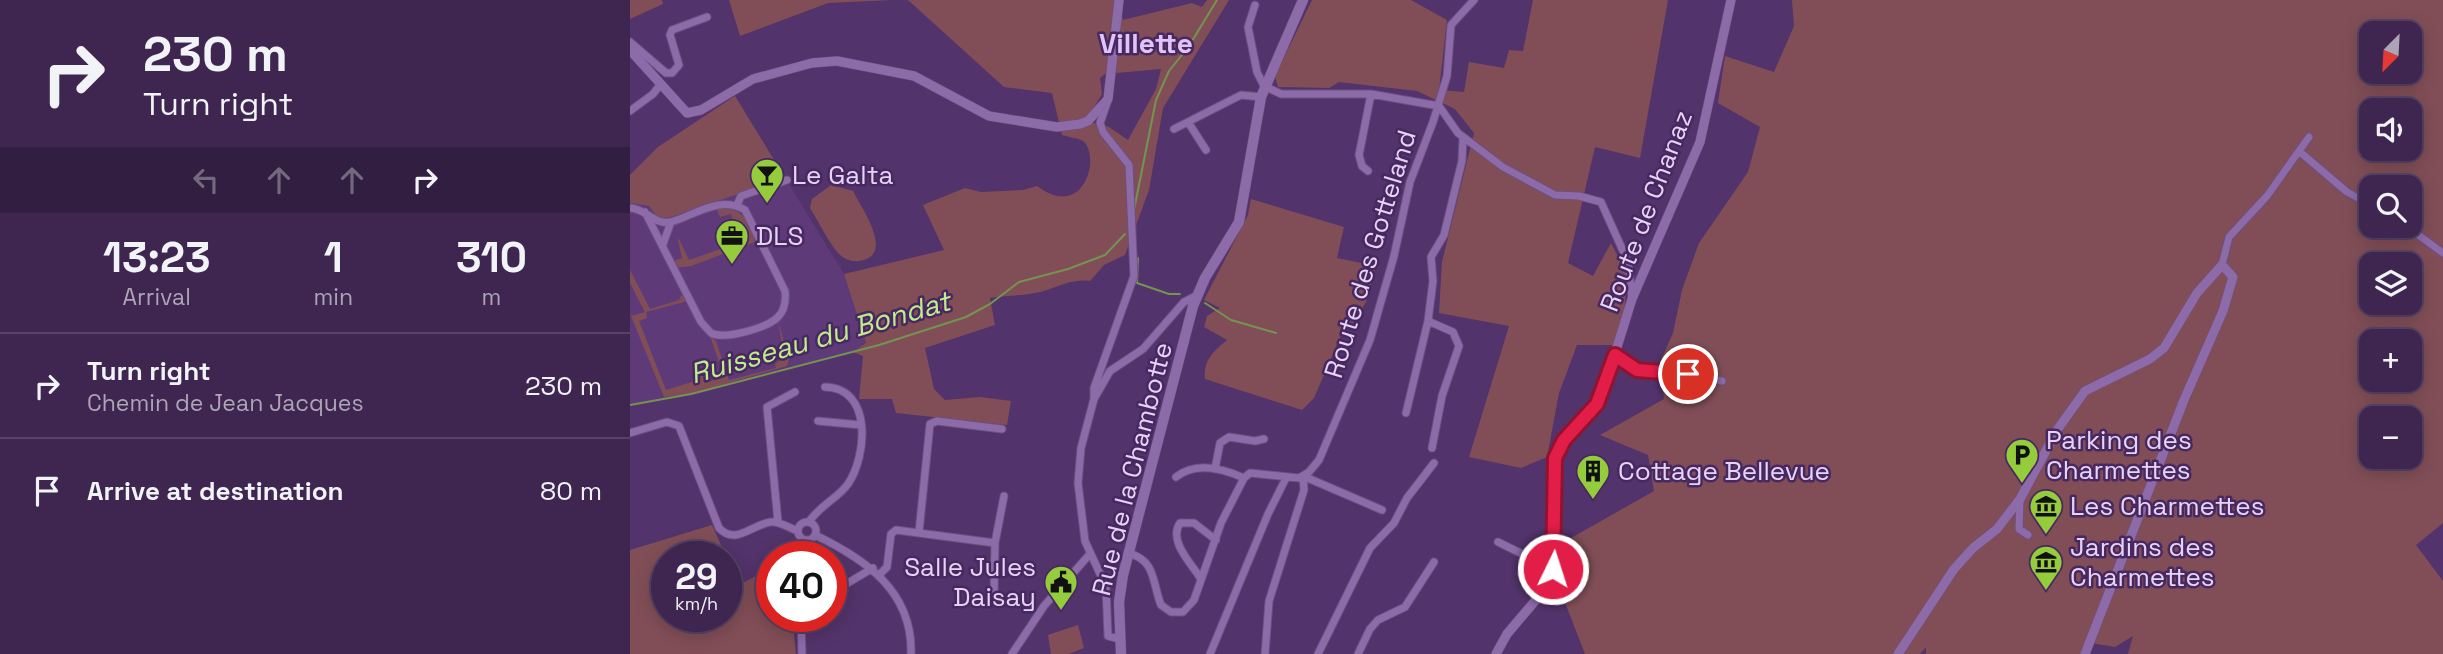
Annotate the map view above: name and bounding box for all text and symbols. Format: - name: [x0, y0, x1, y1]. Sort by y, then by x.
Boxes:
- north arrow: [2359, 21, 2422, 84]
- map controls: [2359, 21, 2422, 469]
- text: 230 m: [143, 23, 288, 85]
- district label: Villette: [1099, 25, 1193, 61]
- icon: right: [28, 28, 119, 119]
- text: Turn right: [143, 84, 293, 124]
- button: sound: [2359, 98, 2422, 161]
- street label: Route de Chanaz: [1592, 106, 1700, 316]
- street label: Route des Gotteland: [1316, 126, 1424, 382]
- bar icon: Le Galta: [748, 156, 786, 205]
- place label: Le Galta: [792, 158, 894, 192]
- icon: left: [187, 161, 225, 199]
- icon: ahead: [260, 161, 298, 199]
- icon: ahead: [333, 161, 371, 199]
- icon: right: [406, 161, 444, 199]
- button: search: [2359, 175, 2422, 238]
- office icon: DLS: [713, 217, 751, 266]
- place label: DLS: [756, 219, 803, 253]
- text: 13:23: [103, 231, 211, 284]
- text: 1: [324, 231, 343, 284]
- text: 310: [456, 231, 527, 284]
- button: layers: [2359, 252, 2422, 315]
- text: Arrival: [123, 282, 191, 312]
- text: min: [314, 282, 353, 312]
- text: m: [482, 282, 501, 312]
- water label: Ruisseau du Bondat: [686, 282, 957, 391]
- button: +: [2359, 329, 2422, 392]
- street label: Rue de la Chambotte: [1084, 339, 1180, 599]
- pin: [1658, 344, 1718, 404]
- text: Turn right: [87, 354, 211, 388]
- icon: arrive: [1669, 355, 1707, 393]
- icon: right: [28, 367, 66, 405]
- text: 230 m: [525, 369, 602, 403]
- text: Chemin de Jean Jacques: [87, 388, 364, 418]
- button: −: [2359, 406, 2422, 469]
- place label: Parking des Charmettes: [2046, 423, 2192, 487]
- parking icon: Parking des Charmettes: [2003, 436, 2041, 485]
- building icon: Cottage Bellevue: [1574, 452, 1612, 501]
- place label: Cottage Bellevue: [1618, 454, 1830, 488]
- icon: arrive: [28, 472, 66, 510]
- text: Arrive at destination: [87, 474, 344, 508]
- text: 80 m: [540, 474, 602, 508]
- museum icon: Les Charmettes: [2027, 487, 2065, 536]
- place label: Les Charmettes: [2070, 489, 2264, 523]
- place label: Jardins des Charmettes: [2070, 530, 2215, 594]
- position arrow: [1516, 532, 1590, 606]
- speed limit sign: 40: [756, 541, 847, 632]
- museum icon: Jardins des Charmettes: [2027, 543, 2065, 592]
- place label: Salle Jules Daisay: [904, 550, 1036, 614]
- text: 29: [675, 555, 718, 599]
- public building icon: Salle Jules Daisay: [1042, 563, 1080, 612]
- text: km/h: [675, 592, 718, 615]

